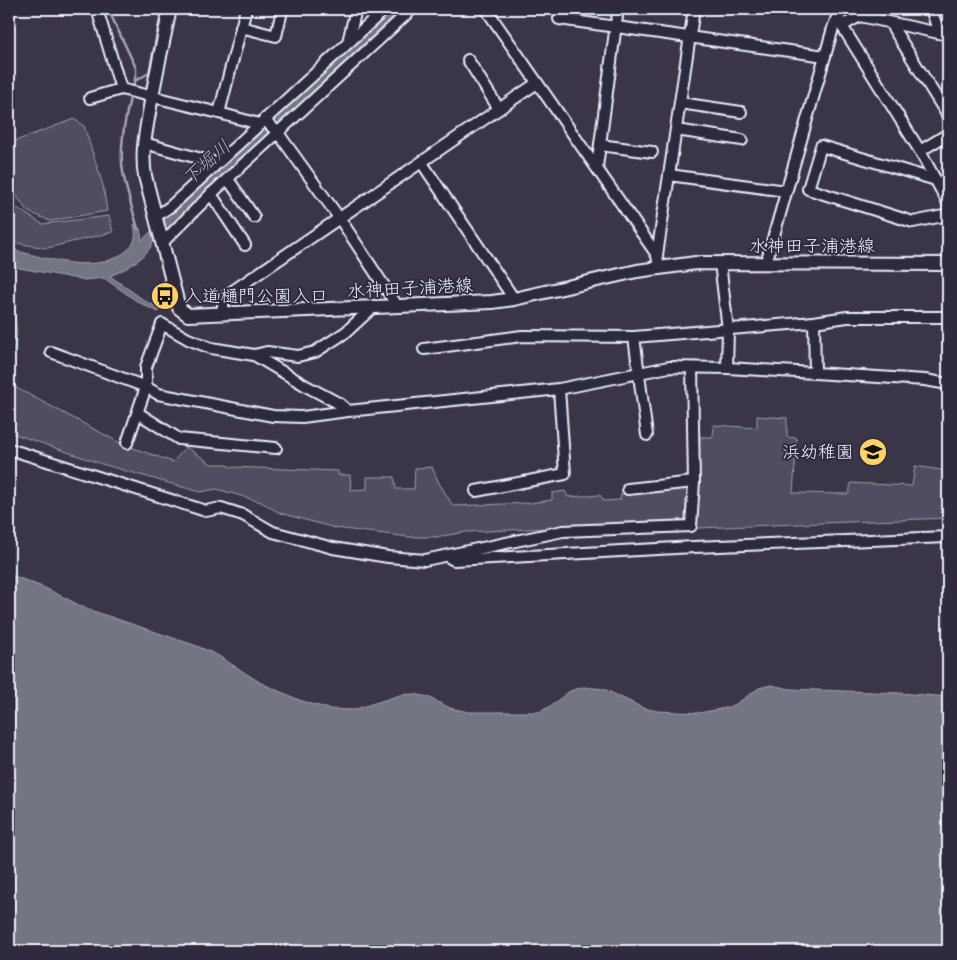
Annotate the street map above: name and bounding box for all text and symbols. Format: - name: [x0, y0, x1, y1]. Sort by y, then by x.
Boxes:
- water label: 下堀川: [177, 135, 237, 191]
- street label: 水神田子浦港線: [749, 235, 875, 259]
- street label: 水神田子浦港線: [347, 274, 474, 304]
- bus stop icon: 入道樋門公園入口: [150, 281, 180, 311]
- place label: 入道樋門公園入口: [184, 285, 328, 309]
- school or university icon: 浜幼稚園: [858, 437, 888, 467]
- place label: 浜幼稚園: [782, 441, 854, 465]

